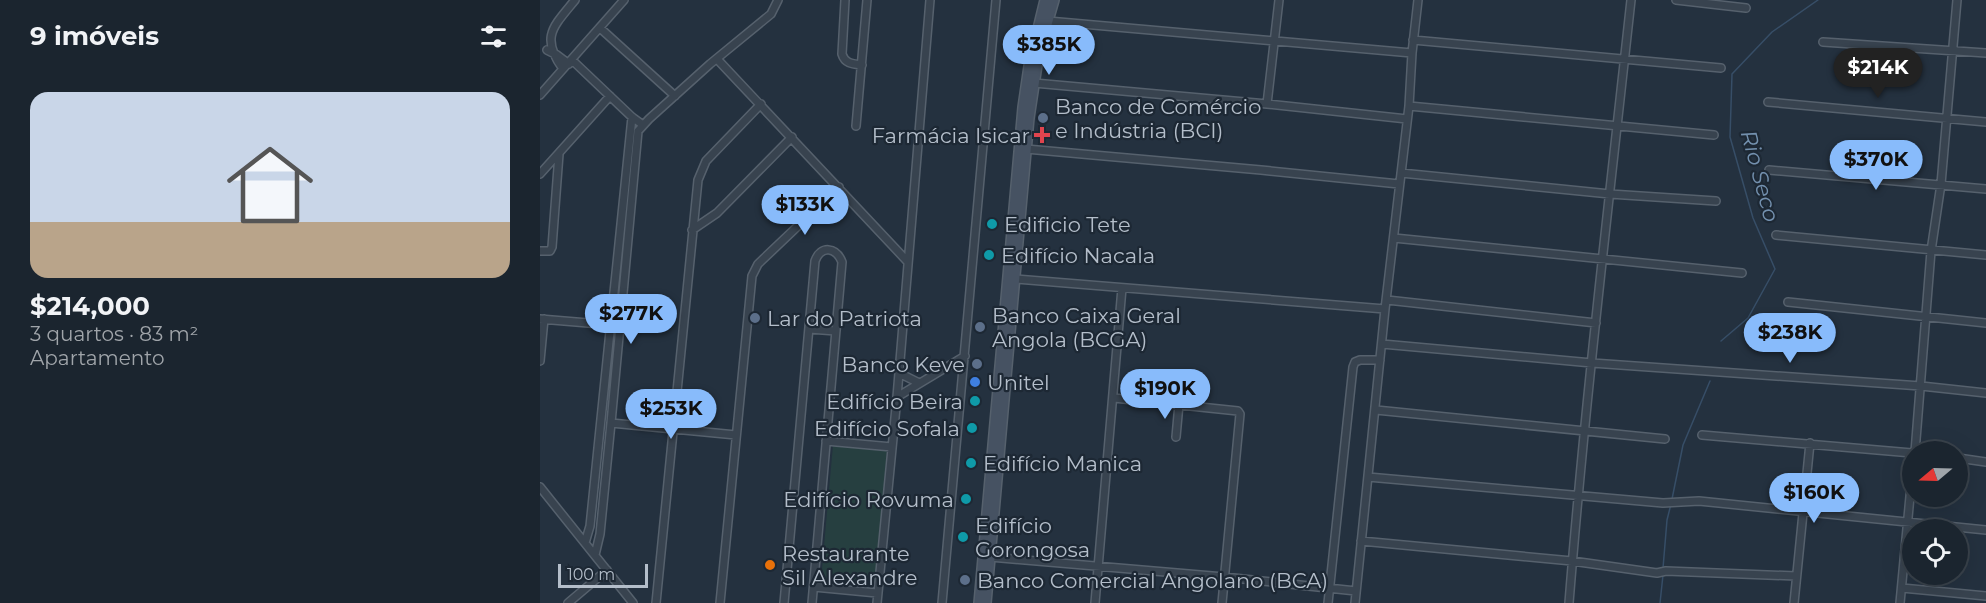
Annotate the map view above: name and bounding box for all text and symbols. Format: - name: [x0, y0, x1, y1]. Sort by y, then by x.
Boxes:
- text: 9 imóveis: [30, 20, 159, 52]
- icon: filters: [477, 20, 510, 53]
- pin: $385K: [1007, 25, 1091, 76]
- text: $385K: [1017, 32, 1081, 56]
- pin: $214K: [1836, 48, 1920, 99]
- text: $214K: [1848, 55, 1908, 79]
- place label: Banco de Comércio e Indústria (BCI): [1055, 94, 1261, 143]
- marker: Banco de Comércio e Indústria (BCI): [1036, 111, 1050, 125]
- place label: Farmácia Isicar: [872, 123, 1030, 148]
- water label: Rio Seco: [1735, 127, 1785, 225]
- marker: Farmácia Isicar: [1035, 128, 1049, 142]
- icon: home: [216, 131, 324, 239]
- pin: $370K: [1834, 140, 1918, 191]
- text: $370K: [1844, 147, 1908, 171]
- pin: $133K: [763, 185, 847, 236]
- text: $133K: [776, 192, 834, 216]
- place label: Edificio Tete: [1004, 212, 1131, 237]
- marker: Edificio Tete: [985, 217, 999, 231]
- place label: Edifício Nacala: [1001, 243, 1155, 268]
- marker: Edifício Nacala: [982, 248, 996, 262]
- text: $214,000: [30, 290, 150, 322]
- pin: $277K: [589, 294, 673, 345]
- text: $277K: [599, 301, 663, 325]
- place label: Banco Caixa Geral Angola (BCGA): [992, 303, 1181, 352]
- place label: Lar do Patriota: [767, 306, 922, 331]
- marker: Lar do Patriota: [748, 311, 762, 325]
- pin: $238K: [1748, 313, 1832, 364]
- marker: Banco Caixa Geral Angola (BCGA): [973, 320, 987, 334]
- text: $238K: [1758, 320, 1822, 344]
- text: 3 quartos · 83 m²: [30, 322, 198, 346]
- text: Apartamento: [30, 346, 165, 370]
- place label: Banco Keve: [842, 352, 965, 377]
- marker: Banco Keve: [970, 357, 984, 371]
- pin: $190K: [1123, 369, 1207, 420]
- place label: Unitel: [987, 370, 1050, 395]
- marker: Unitel: [968, 375, 982, 389]
- text: $190K: [1134, 376, 1196, 400]
- pin: $253K: [629, 389, 713, 440]
- place label: Edifício Beira: [826, 389, 963, 414]
- marker: Edifício Beira: [968, 394, 982, 408]
- text: $253K: [640, 396, 703, 420]
- place label: Edifício Sofala: [814, 416, 960, 441]
- marker: Edifício Sofala: [965, 421, 979, 435]
- north arrow: [1902, 441, 1968, 507]
- map controls: [1902, 441, 1968, 585]
- place label: Edifício Manica: [983, 451, 1142, 476]
- marker: Edifício Manica: [964, 456, 978, 470]
- pin: $160K: [1772, 473, 1856, 524]
- text: $160K: [1783, 480, 1845, 504]
- place label: Edifício Rovuma: [783, 487, 954, 512]
- marker: Edifício Rovuma: [959, 492, 973, 506]
- place label: Edifício Gorongosa: [975, 513, 1090, 562]
- button: locate: [1902, 519, 1968, 585]
- marker: Edifício Gorongosa: [956, 530, 970, 544]
- place label: Restaurante Sil Alexandre: [782, 541, 917, 590]
- marker: Restaurante Sil Alexandre: [763, 558, 777, 572]
- scale bar: [558, 561, 648, 588]
- text: 100 m: [567, 565, 615, 584]
- place label: Banco Comercial Angolano (BCA): [977, 568, 1328, 593]
- marker: Banco Comercial Angolano (BCA): [958, 573, 972, 587]

